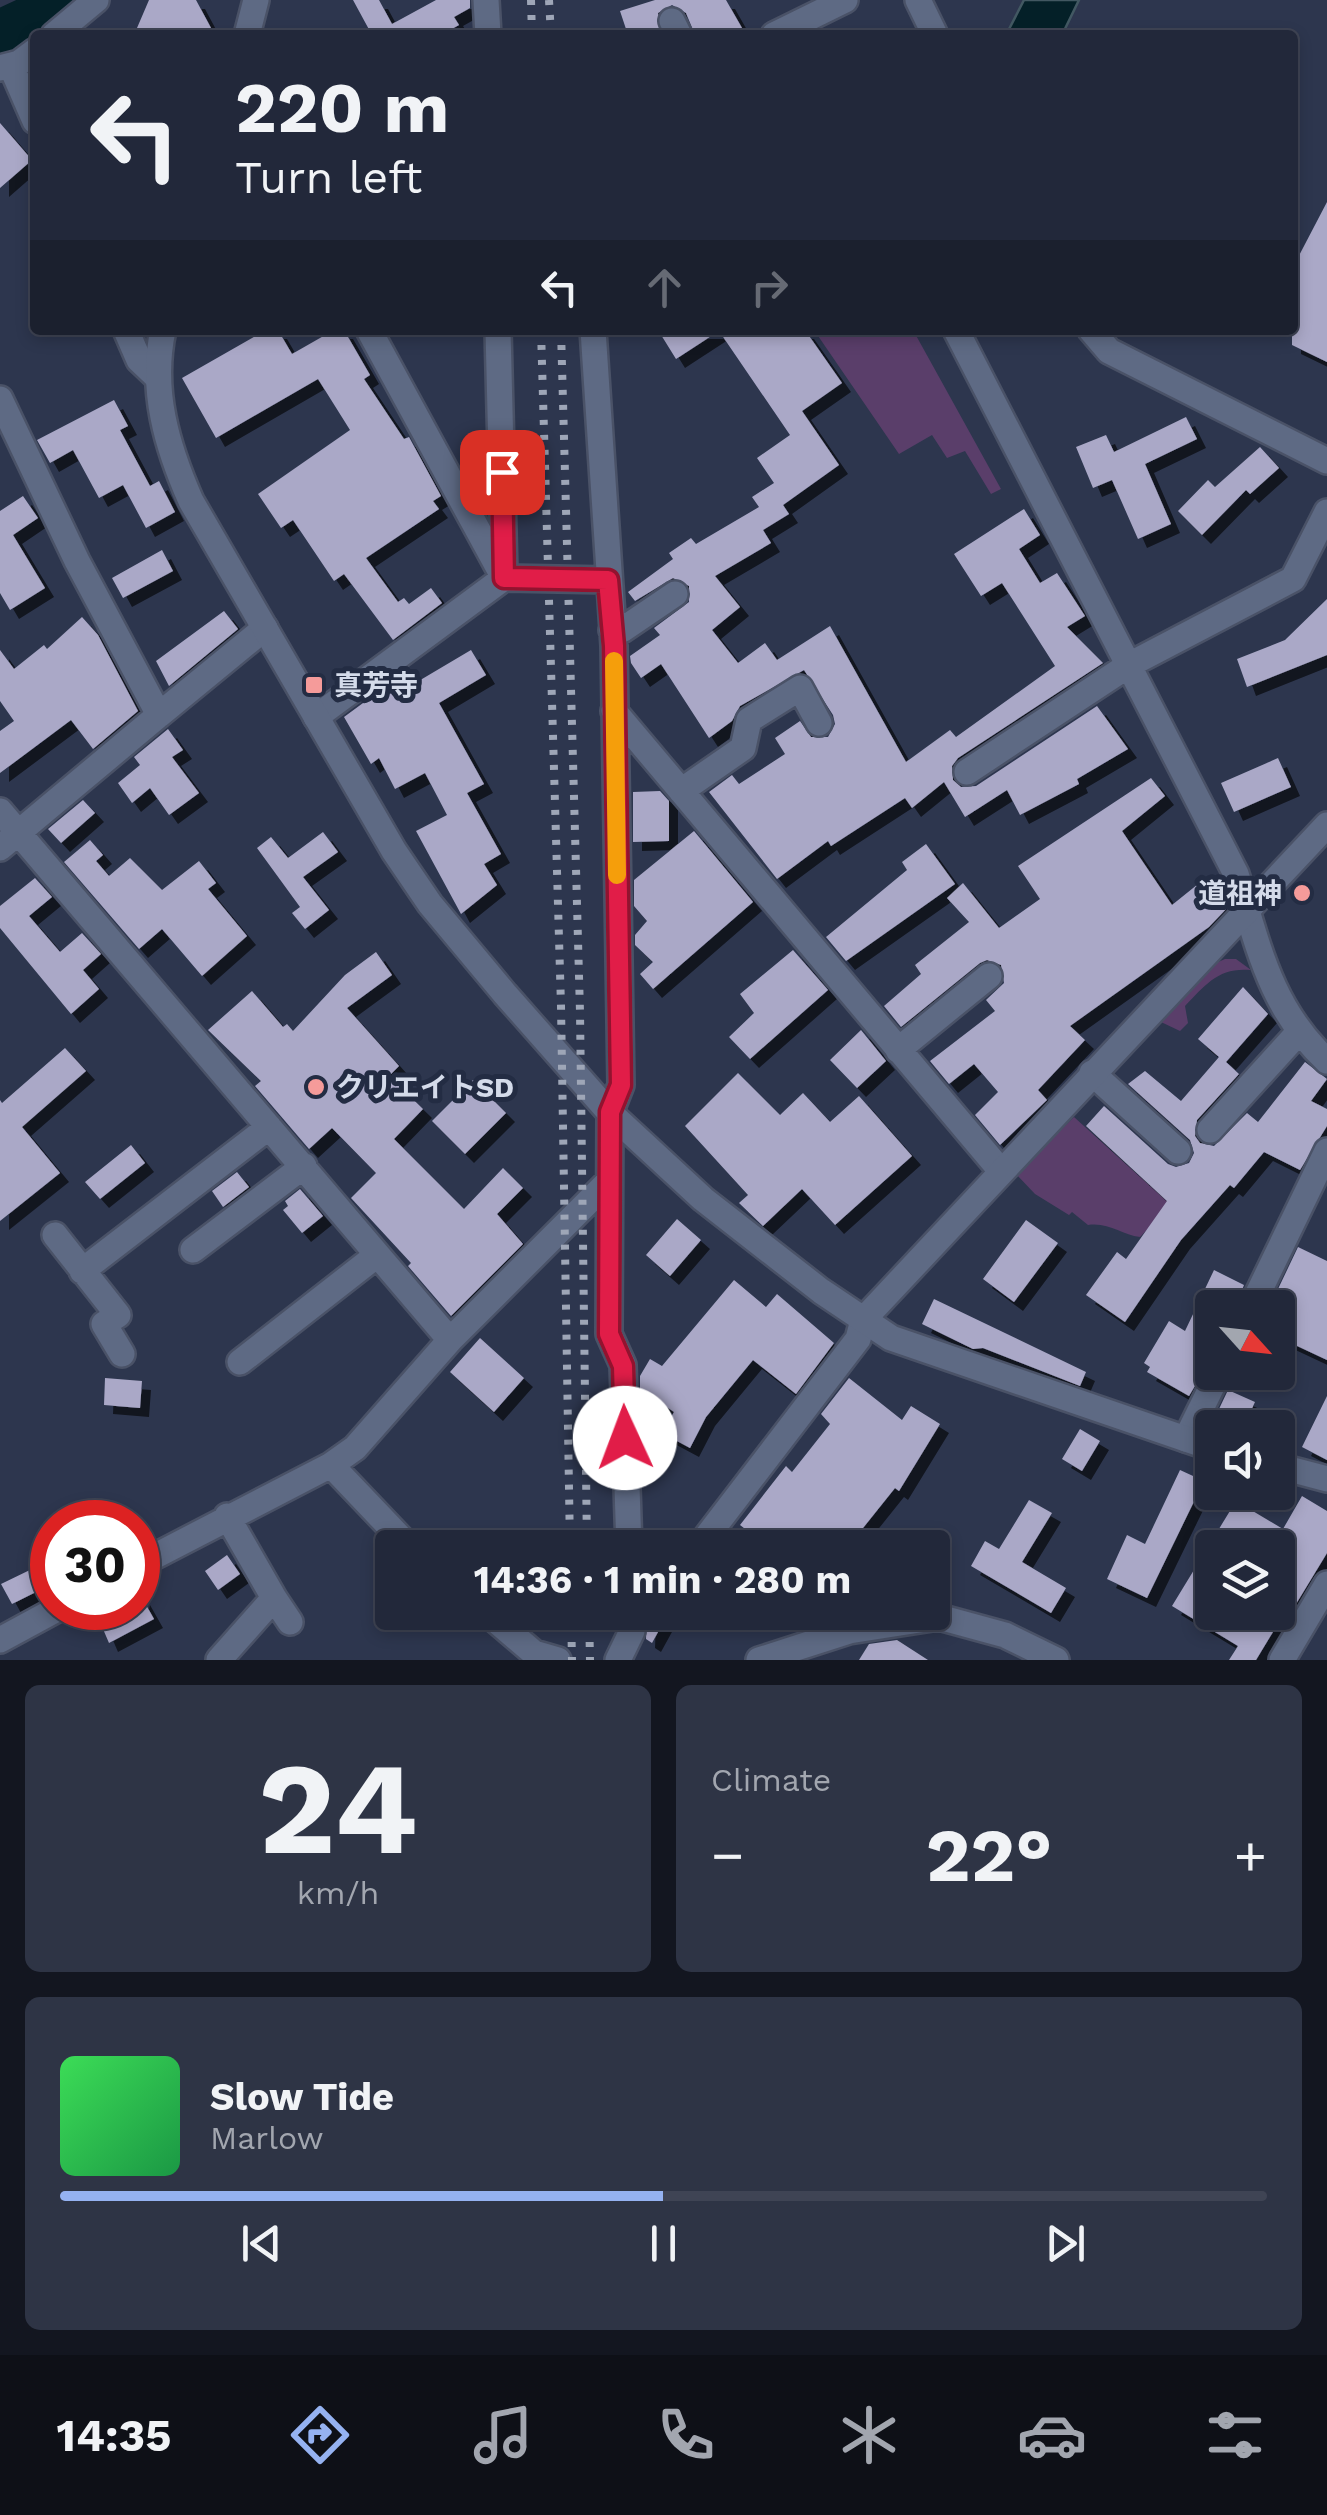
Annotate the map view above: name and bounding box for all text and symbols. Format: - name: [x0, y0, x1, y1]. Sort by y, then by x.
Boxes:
- text: 220 m: [235, 67, 449, 149]
- icon: left: [70, 70, 200, 200]
- text: Turn left: [235, 151, 422, 204]
- icon: left: [532, 260, 587, 315]
- icon: ahead: [637, 260, 692, 315]
- icon: right: [742, 260, 797, 315]
- pin: [460, 430, 545, 515]
- icon: arrive: [475, 445, 530, 500]
- place label: 真芳寺: [334, 669, 418, 702]
- marker: 真芳寺: [303, 674, 325, 696]
- place label: 道祖神: [1198, 877, 1282, 910]
- marker: 道祖神: [1291, 882, 1313, 904]
- place label: クリエイトSD: [336, 1071, 514, 1104]
- marker: クリエイトSD: [305, 1076, 327, 1098]
- north arrow: [1195, 1290, 1295, 1390]
- map controls: [1195, 1290, 1295, 1630]
- position arrow: [573, 1386, 677, 1490]
- button: sound: [1195, 1410, 1295, 1510]
- speed limit sign: 30: [30, 1500, 160, 1630]
- button: layers: [1195, 1530, 1295, 1630]
- text: 14:36 · 1 min · 280 m: [474, 1558, 851, 1602]
- text: 24: [258, 1732, 418, 1885]
- text: Climate: [711, 1761, 831, 1799]
- text: 22°: [926, 1811, 1052, 1899]
- text: −: [711, 1823, 744, 1887]
- text: +: [1234, 1823, 1267, 1887]
- text: km/h: [297, 1874, 379, 1912]
- text: Slow Tide: [210, 2075, 394, 2119]
- text: Marlow: [210, 2119, 324, 2157]
- icon: previous: [234, 2216, 289, 2271]
- icon: pause: [636, 2216, 691, 2271]
- icon: next: [1038, 2216, 1093, 2271]
- icon: directions: [285, 2400, 355, 2470]
- icon: music: [468, 2400, 538, 2470]
- icon: phone: [651, 2400, 721, 2470]
- icon: climate: [834, 2400, 904, 2470]
- icon: car: [1017, 2400, 1087, 2470]
- icon: filters: [1200, 2400, 1270, 2470]
- text: 14:35: [57, 2409, 172, 2462]

